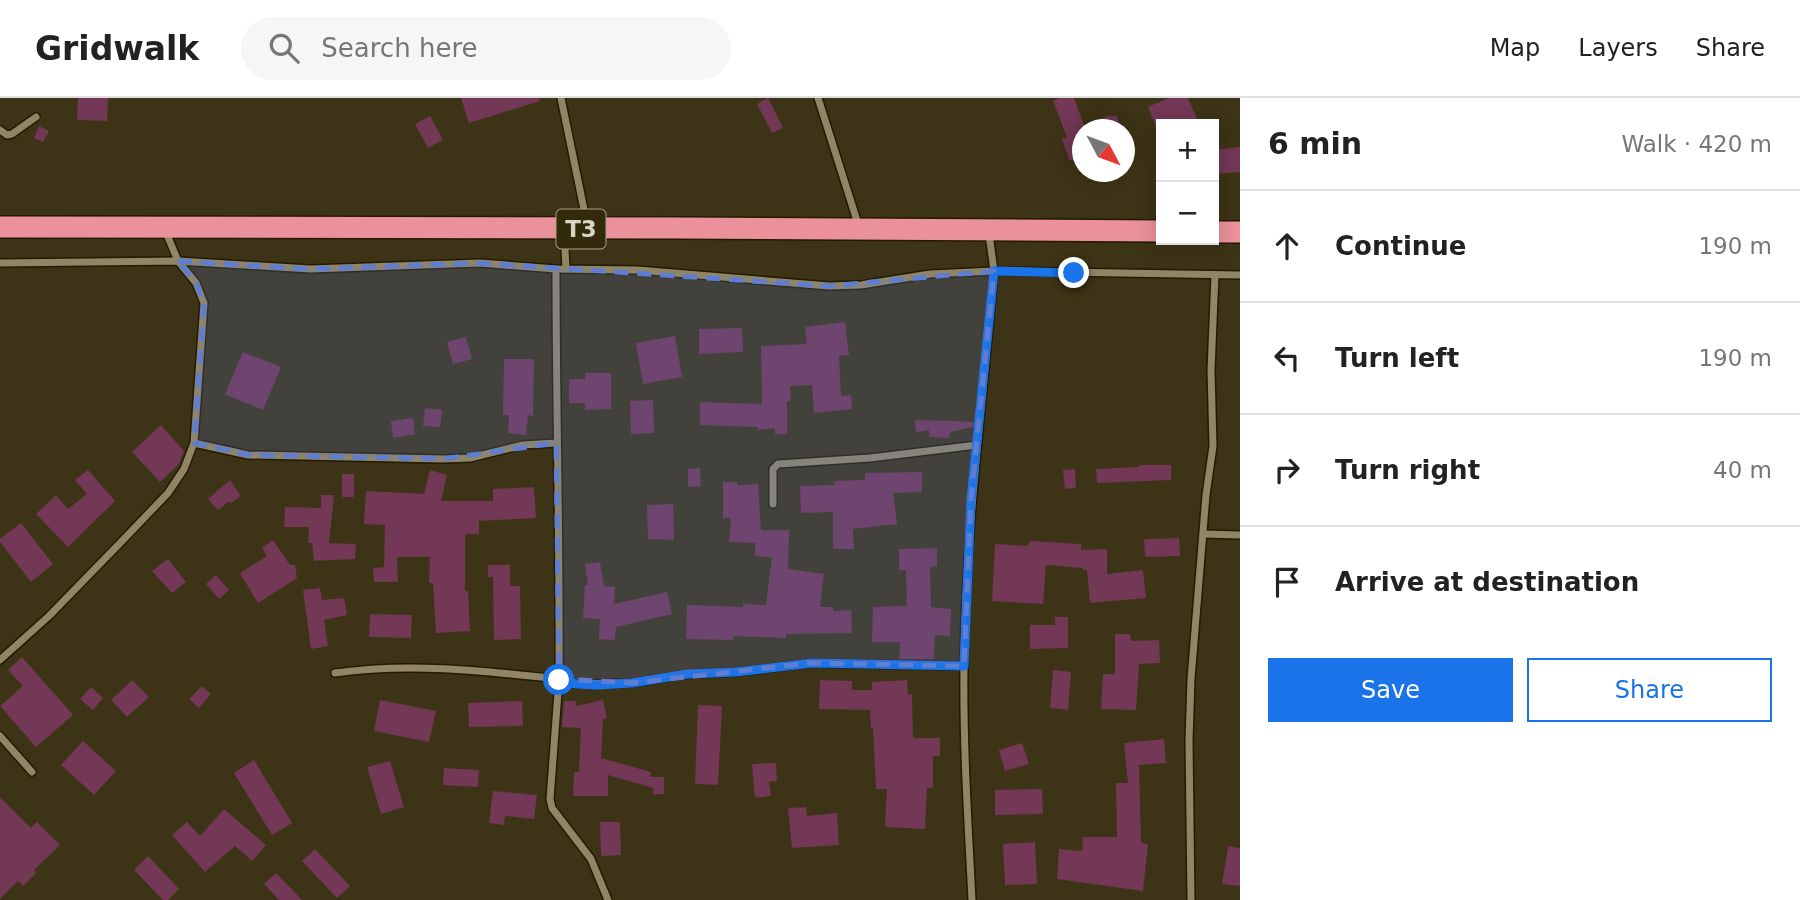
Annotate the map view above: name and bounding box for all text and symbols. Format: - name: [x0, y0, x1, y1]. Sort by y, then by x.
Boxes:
- search box: [241, 17, 731, 80]
- text: Gridwalk: [35, 29, 199, 68]
- icon: search: [265, 29, 303, 67]
- text: Search here: [321, 33, 478, 63]
- text: Map: [1490, 34, 1540, 62]
- text: Layers: [1578, 34, 1658, 62]
- text: Share: [1696, 34, 1765, 62]
- north arrow: [1072, 119, 1135, 182]
- map controls: [1156, 119, 1219, 245]
- button: +: [1156, 119, 1219, 182]
- text: 6 min: [1268, 126, 1362, 161]
- text: Walk · 420 m: [1621, 131, 1772, 157]
- button: −: [1156, 182, 1219, 245]
- road number: T3: [556, 210, 606, 248]
- icon: ahead: [1268, 227, 1306, 265]
- text: Continue: [1335, 231, 1466, 261]
- text: 190 m: [1698, 233, 1772, 259]
- route end: [1058, 257, 1089, 288]
- icon: left: [1268, 339, 1306, 377]
- text: Turn left: [1335, 343, 1459, 373]
- text: 190 m: [1698, 345, 1772, 371]
- icon: right: [1268, 451, 1306, 489]
- text: Turn right: [1335, 455, 1480, 485]
- text: 40 m: [1713, 457, 1772, 483]
- icon: arrive: [1268, 563, 1306, 601]
- text: Arrive at destination: [1335, 567, 1639, 597]
- button: Save: [1268, 658, 1513, 722]
- button: Share: [1527, 658, 1772, 722]
- route start: [543, 664, 574, 695]

